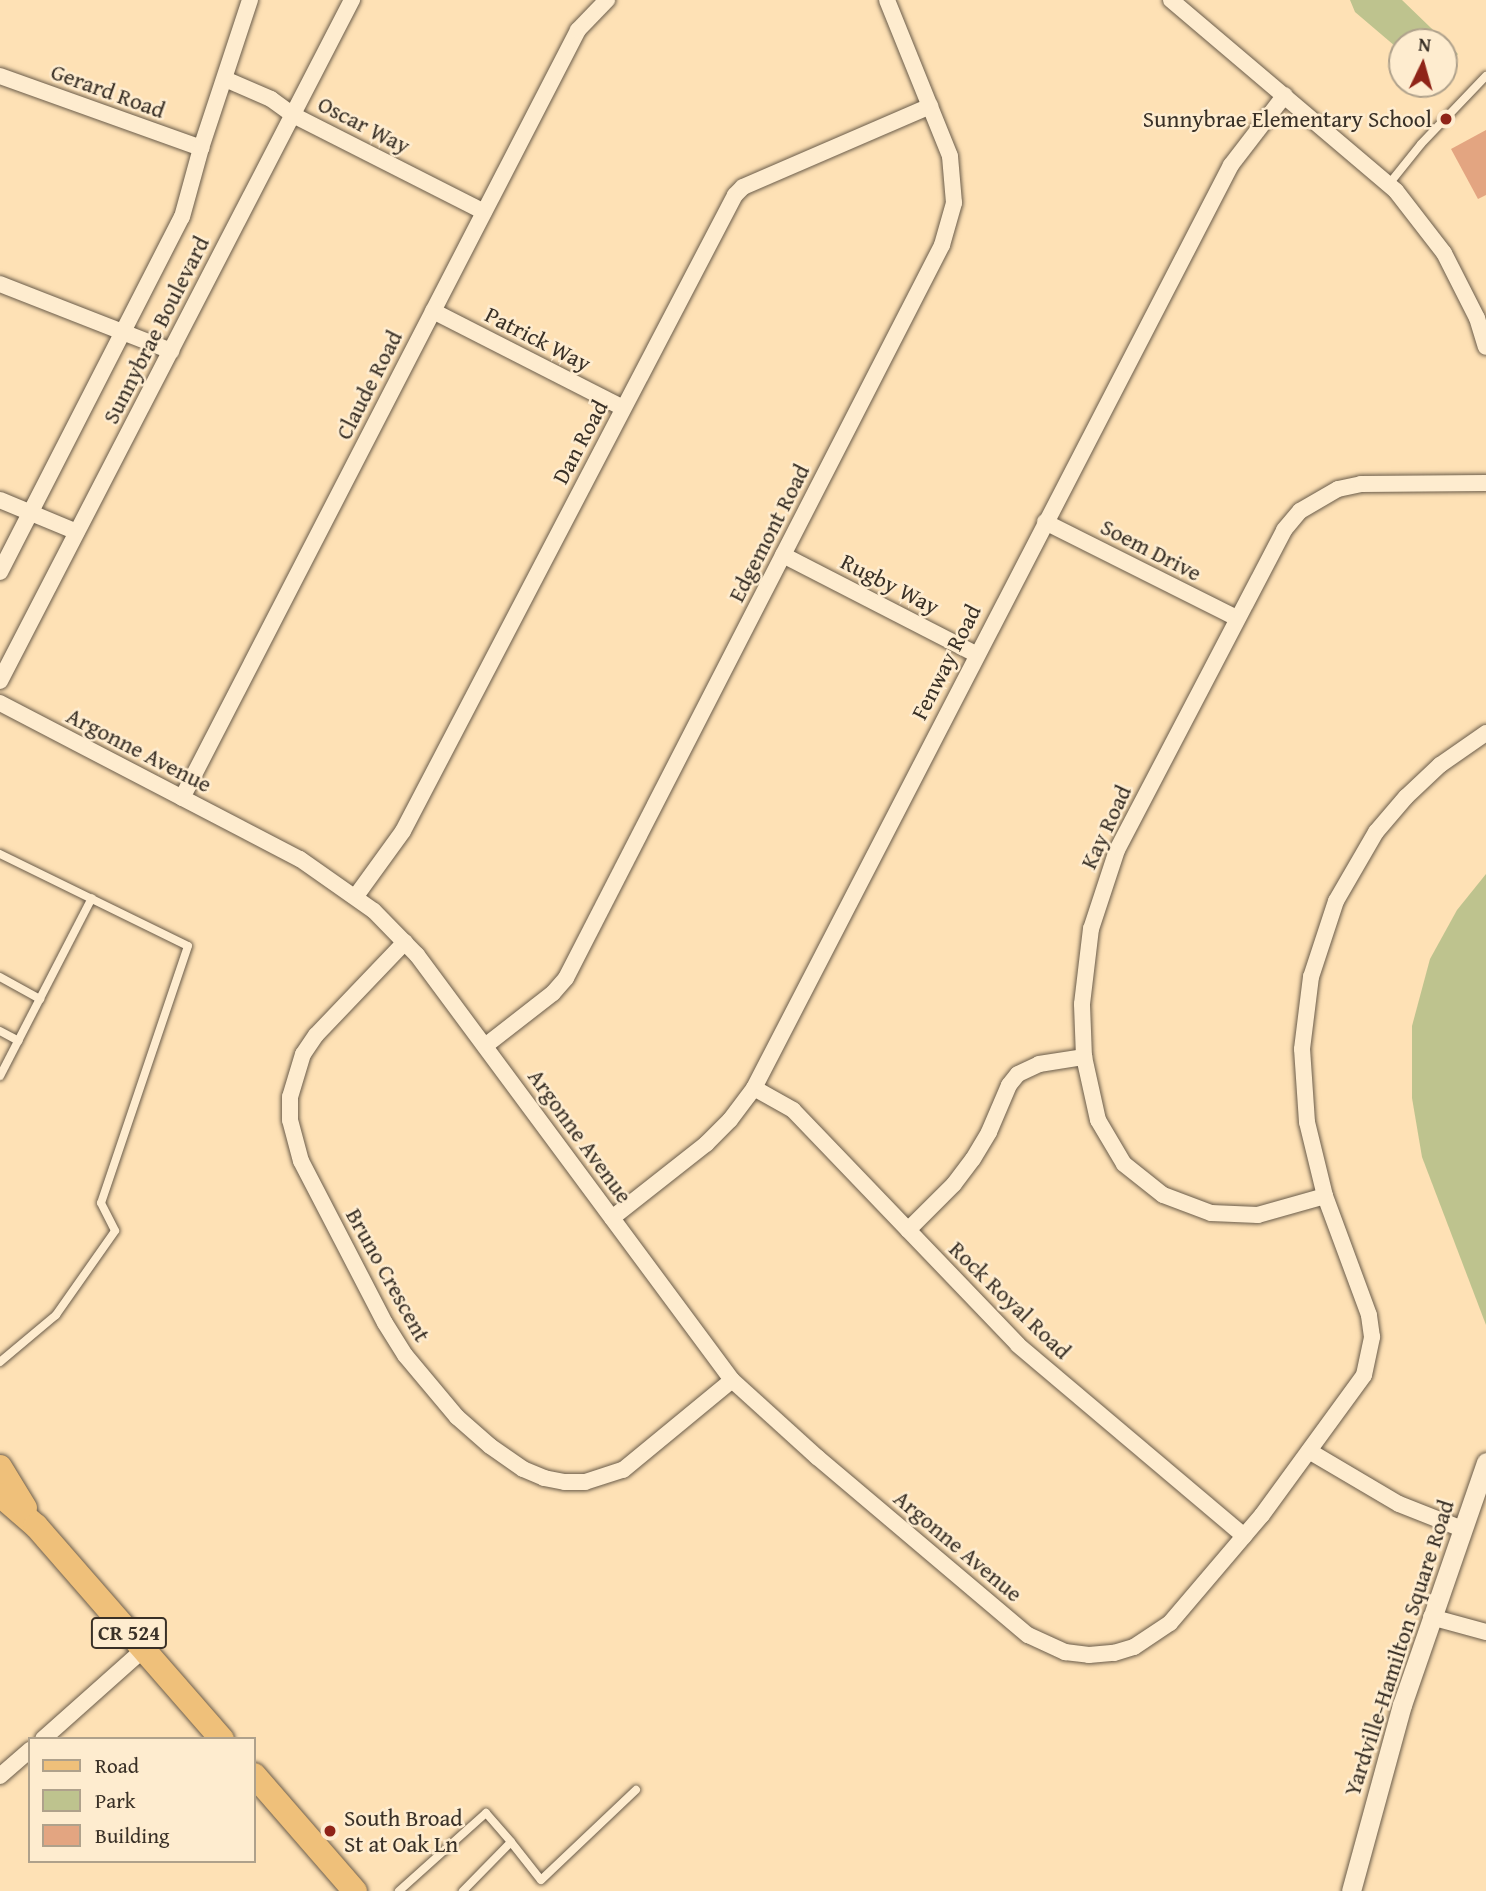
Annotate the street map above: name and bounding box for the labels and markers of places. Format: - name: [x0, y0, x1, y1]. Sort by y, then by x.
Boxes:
- place label: Sunnybrae Elementary School: [1143, 105, 1432, 133]
- marker: Sunnybrae Elementary School: [1438, 111, 1454, 127]
- place label: South Broad St at Oak Ln: [344, 1804, 463, 1858]
- marker: South Broad St at Oak Ln: [322, 1823, 338, 1839]

